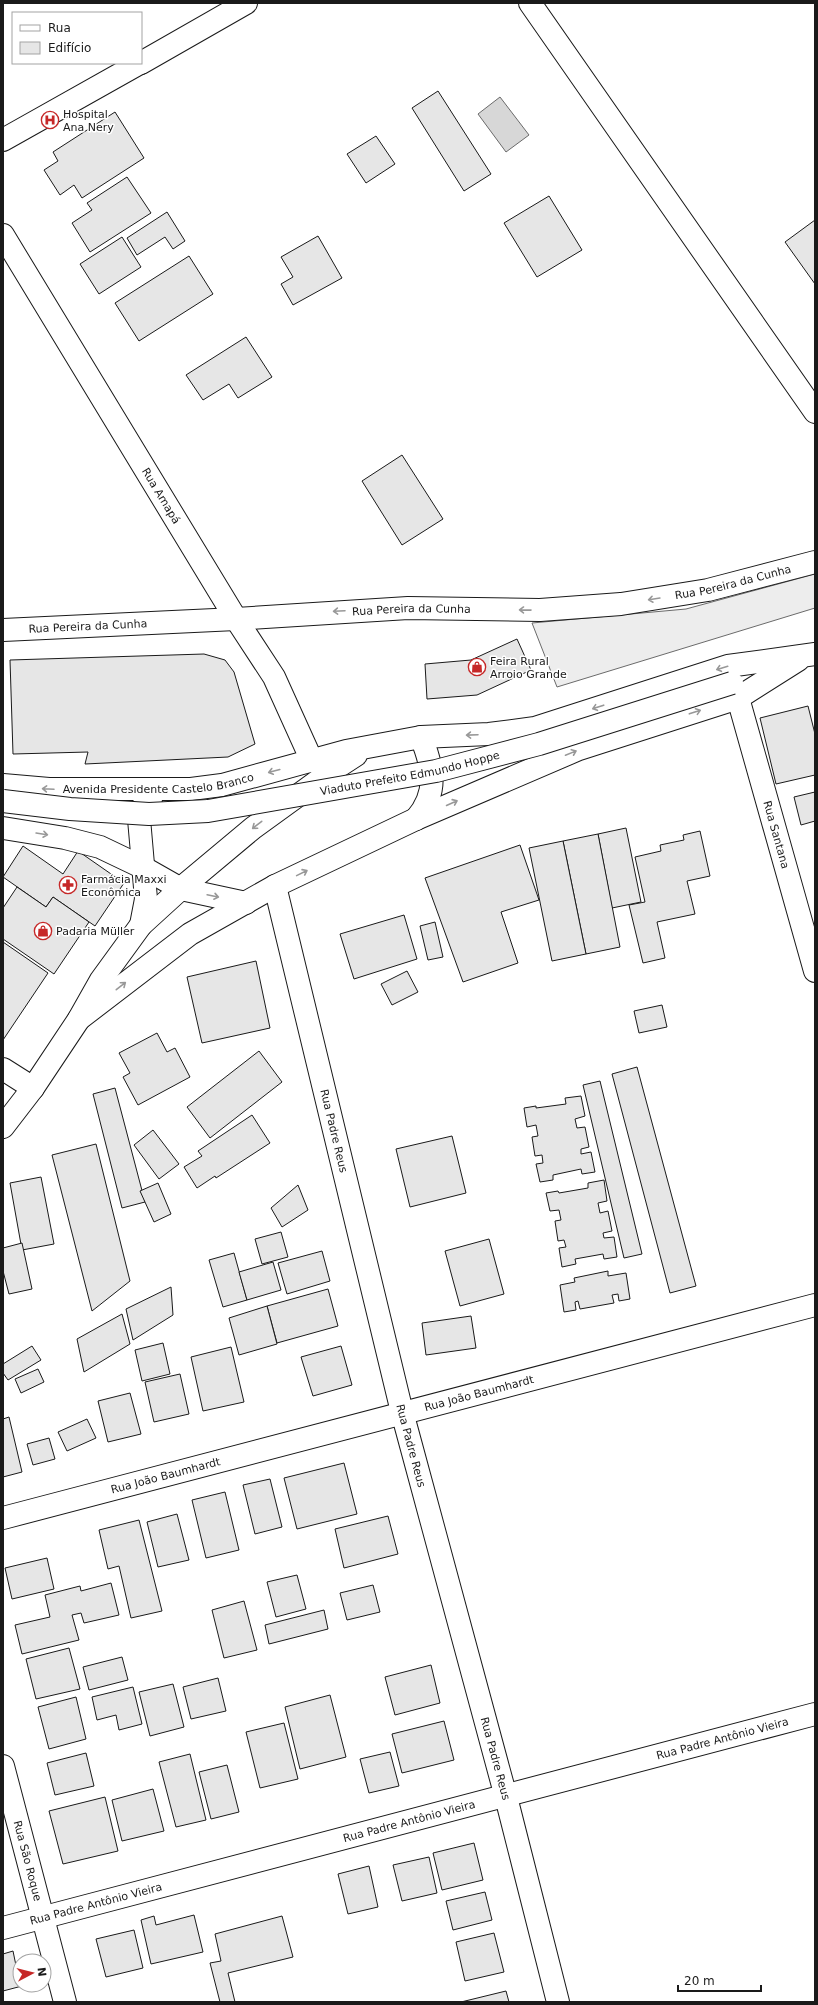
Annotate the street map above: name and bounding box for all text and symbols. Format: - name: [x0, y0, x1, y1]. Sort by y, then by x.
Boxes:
- legend: [12, 12, 142, 64]
- text: Rua: [48, 21, 71, 35]
- text: Edifício: [48, 41, 91, 55]
- place label: Hospital Ana Nery: [63, 108, 114, 134]
- hospital icon: Hospital Ana Nery: [40, 110, 60, 130]
- street label: Rua Amapá: [139, 465, 183, 526]
- street label: Rua Pereira da Cunha: [674, 562, 792, 602]
- one-way arrow: [648, 595, 661, 603]
- street label: Rua Pereira da Cunha: [352, 601, 471, 618]
- one-way arrow: [519, 606, 532, 613]
- one-way arrow: [333, 608, 346, 615]
- street label: Rua Pereira da Cunha: [28, 617, 148, 635]
- place label: Feira Rural Arroio Grande: [490, 655, 567, 681]
- shop icon: Feira Rural Arroio Grande: [467, 657, 487, 677]
- one-way arrow: [716, 665, 729, 672]
- one-way arrow: [592, 704, 605, 711]
- one-way arrow: [688, 708, 701, 715]
- one-way arrow: [466, 731, 479, 739]
- street label: Viaduto Prefeito Edmundo Hoppe: [319, 748, 501, 798]
- one-way arrow: [565, 748, 577, 756]
- one-way arrow: [268, 768, 281, 775]
- street label: Avenida Presidente Castelo Branco: [63, 770, 256, 796]
- one-way arrow: [42, 785, 55, 792]
- one-way arrow: [445, 799, 457, 806]
- street label: Rua Santana: [761, 799, 792, 870]
- one-way arrow: [252, 821, 263, 829]
- one-way arrow: [35, 830, 48, 838]
- one-way arrow: [296, 869, 308, 876]
- place label: Farmácia Maxxi Econômica: [81, 873, 167, 899]
- pharmacy icon: Farmácia Maxxi Econômica: [58, 875, 78, 895]
- one-way arrow: [206, 892, 219, 900]
- shop icon: Padaria Müller: [33, 921, 53, 941]
- place label: Padaria Müller: [56, 925, 135, 938]
- one-way arrow: [115, 981, 126, 990]
- street label: Rua Padre Reus: [318, 1088, 351, 1174]
- street label: Rua João Baumhardt: [423, 1372, 536, 1414]
- street label: Rua Padre Reus: [394, 1403, 429, 1489]
- street label: Rua João Baumhardt: [109, 1455, 222, 1496]
- street label: Rua Padre Antônio Vieira: [655, 1715, 790, 1762]
- street label: Rua Padre Reus: [478, 1716, 513, 1802]
- street label: Rua Padre Antônio Vieira: [342, 1797, 477, 1845]
- street label: Rua São Roque: [11, 1819, 45, 1903]
- street label: Rua Padre Antônio Vieira: [28, 1880, 163, 1927]
- north arrow: [12, 1953, 52, 1993]
- text: N: [34, 1966, 48, 1977]
- scale bar: [678, 1967, 761, 1993]
- text: 20 m: [684, 1974, 715, 1988]

